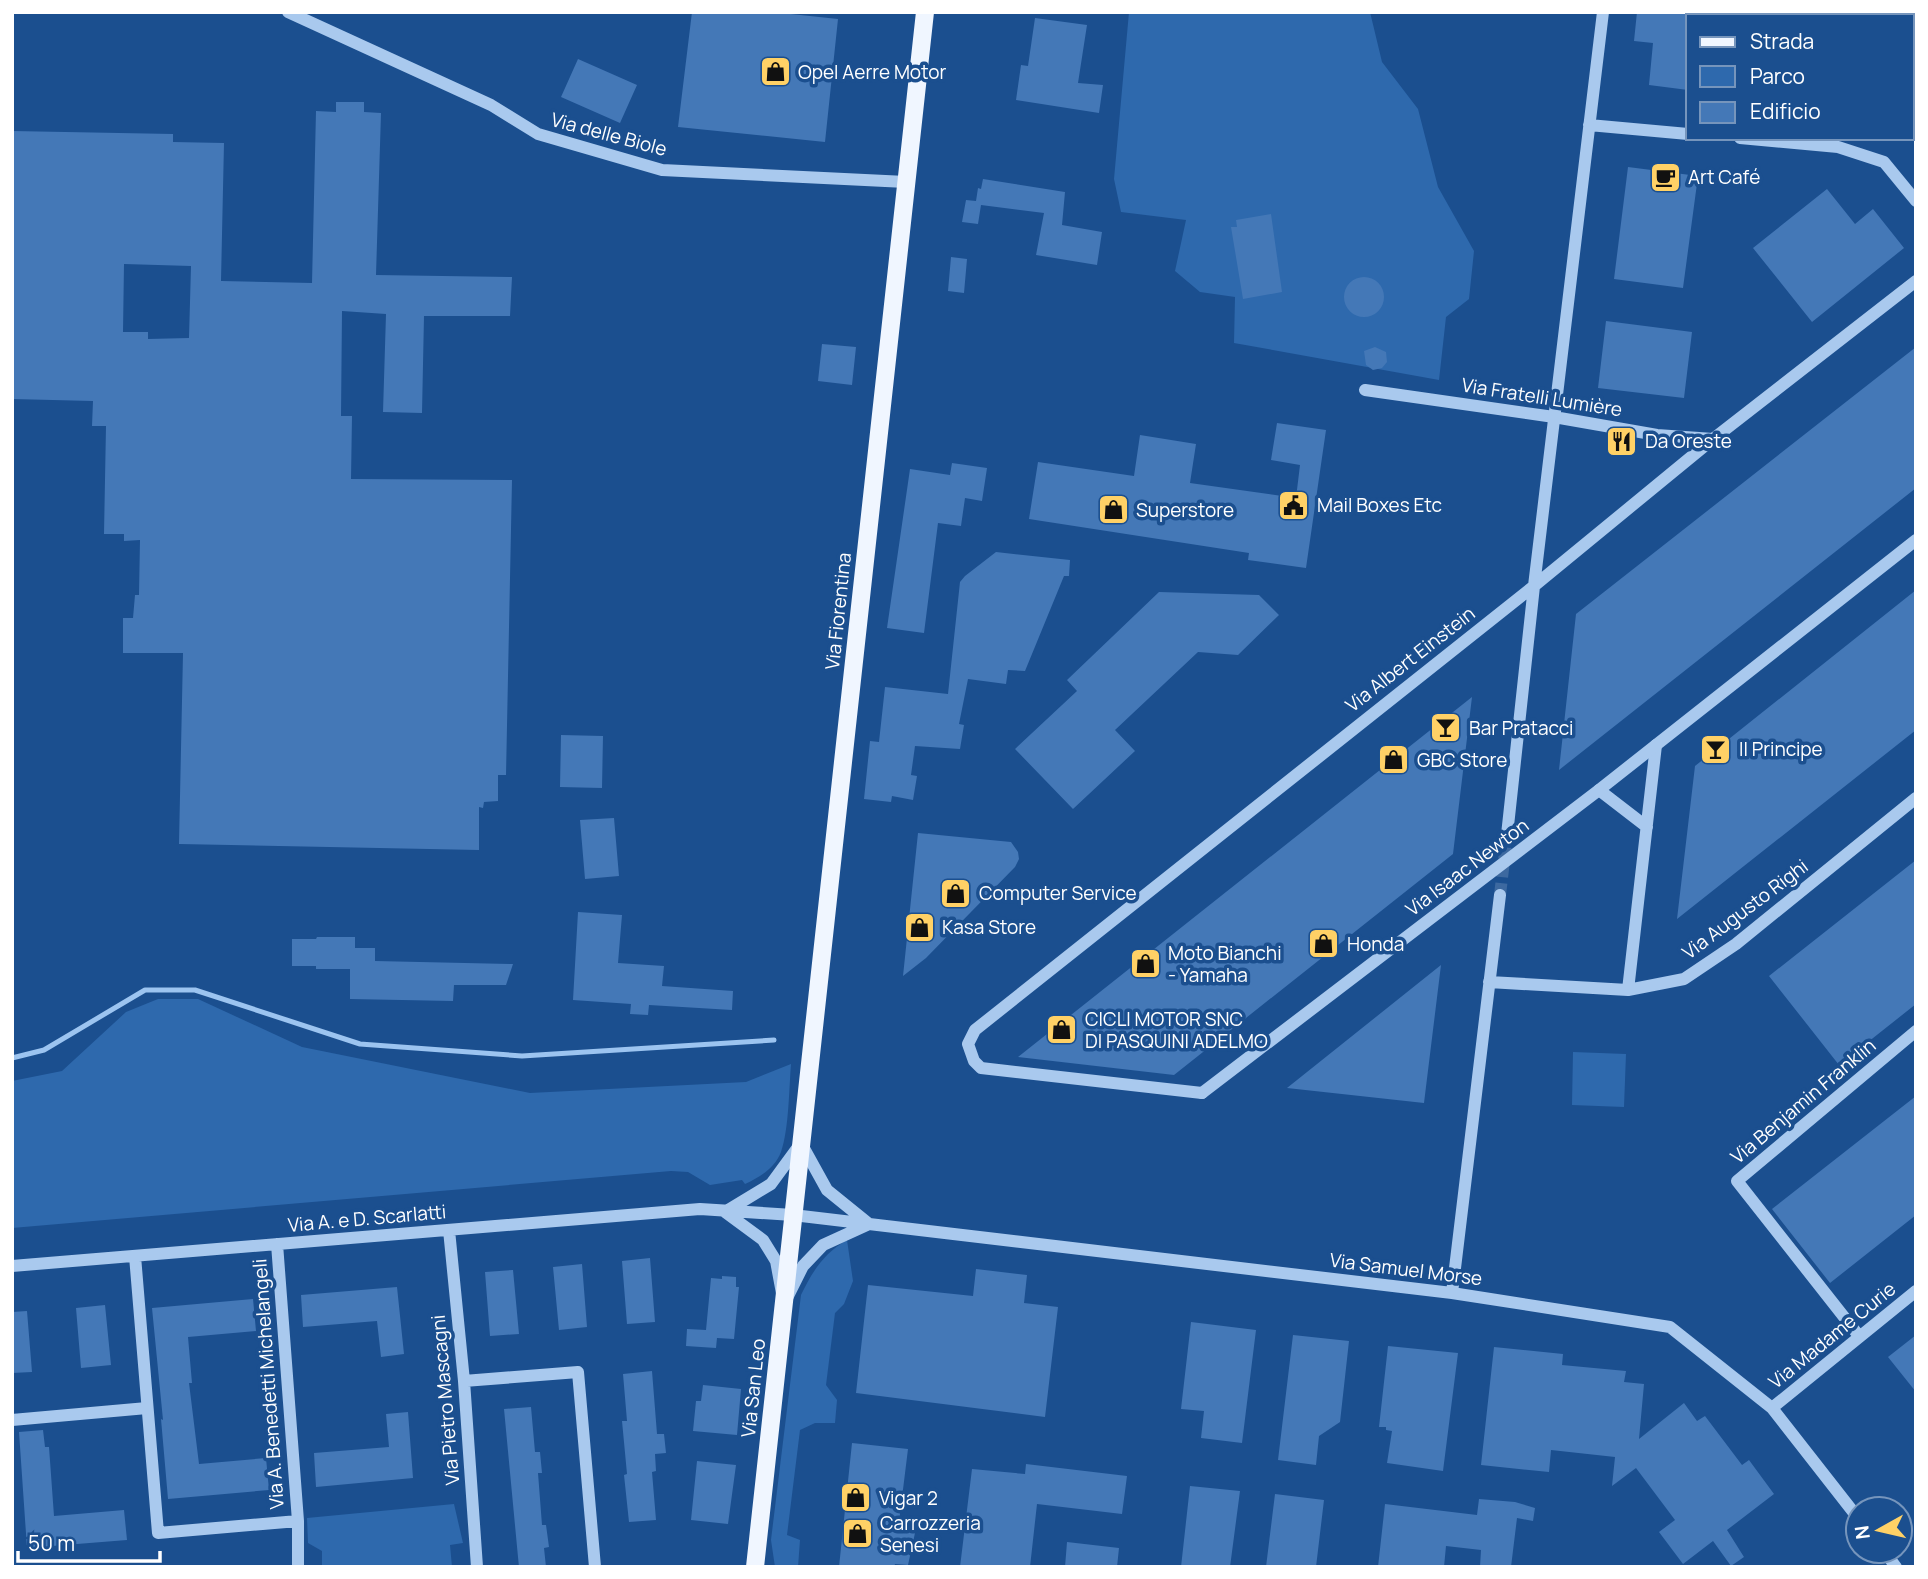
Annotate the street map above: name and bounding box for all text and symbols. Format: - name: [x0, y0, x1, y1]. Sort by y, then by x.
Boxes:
- legend: [1686, 14, 1914, 140]
- text: Strada: [1750, 27, 1814, 55]
- shop icon: Opel Aerre Motor: [758, 55, 792, 89]
- place label: Opel Aerre Motor: [798, 59, 947, 85]
- text: Parco: [1750, 62, 1805, 90]
- text: Edificio: [1750, 97, 1821, 125]
- street label: Via delle Biole: [548, 106, 670, 162]
- cafe icon: Art Café: [1648, 160, 1682, 194]
- place label: Art Café: [1688, 164, 1760, 190]
- street label: Via Fratelli Lumière: [1460, 371, 1624, 423]
- restaurant icon: Da Oreste: [1605, 424, 1639, 458]
- place label: Da Oreste: [1645, 428, 1732, 454]
- public building icon: Mail Boxes Etc: [1277, 488, 1311, 522]
- place label: Mail Boxes Etc: [1317, 492, 1442, 518]
- shop icon: Superstore: [1096, 493, 1130, 527]
- place label: Superstore: [1136, 497, 1234, 523]
- street label: Via Fiorentina: [819, 551, 857, 671]
- street label: Via Albert Einstein: [1340, 600, 1480, 718]
- bar icon: Bar Pratacci: [1429, 711, 1463, 745]
- place label: Bar Pratacci: [1469, 715, 1573, 741]
- bar icon: Il Principe: [1699, 732, 1733, 766]
- place label: Il Principe: [1739, 736, 1823, 762]
- shop icon: GBC Store: [1377, 743, 1411, 777]
- place label: GBC Store: [1417, 747, 1507, 773]
- street label: Via Isaac Newton: [1400, 812, 1534, 922]
- street label: Via Augusto Righi: [1677, 853, 1813, 965]
- shop icon: Computer Service: [939, 876, 973, 910]
- place label: Computer Service: [979, 880, 1137, 906]
- shop icon: Kasa Store: [902, 910, 936, 944]
- place label: Kasa Store: [942, 914, 1036, 940]
- shop icon: Honda: [1307, 927, 1341, 961]
- place label: Honda: [1347, 931, 1404, 957]
- place label: Moto Bianchi - Yamaha: [1168, 940, 1282, 988]
- shop icon: Moto Bianchi - Yamaha: [1128, 947, 1162, 981]
- place label: CICLI MOTOR SNC DI PASQUINI ADELMO: [1085, 1006, 1268, 1054]
- shop icon: CICLI MOTOR SNC DI PASQUINI ADELMO: [1045, 1013, 1079, 1047]
- street label: Via Benjamin Franklin: [1725, 1033, 1881, 1169]
- street label: Via A. e D. Scarlatti: [287, 1198, 447, 1238]
- street label: Via Samuel Morse: [1328, 1247, 1484, 1291]
- street label: Via A. Benedetti Michelangeli: [246, 1258, 290, 1510]
- street label: Via Madame Curie: [1763, 1276, 1901, 1394]
- street label: Via Pietro Mascagni: [425, 1314, 465, 1486]
- street label: Via San Leo: [735, 1337, 771, 1439]
- shop icon: Vigar 2: [839, 1481, 873, 1515]
- place label: Vigar 2: [879, 1485, 938, 1511]
- north arrow: [1844, 1495, 1914, 1565]
- place label: Carrozzeria Senesi: [880, 1510, 981, 1558]
- shop icon: Carrozzeria Senesi: [840, 1517, 874, 1551]
- scale bar: [18, 1520, 159, 1564]
- text: N: [1848, 1524, 1876, 1541]
- text: 50 m: [28, 1529, 75, 1557]

